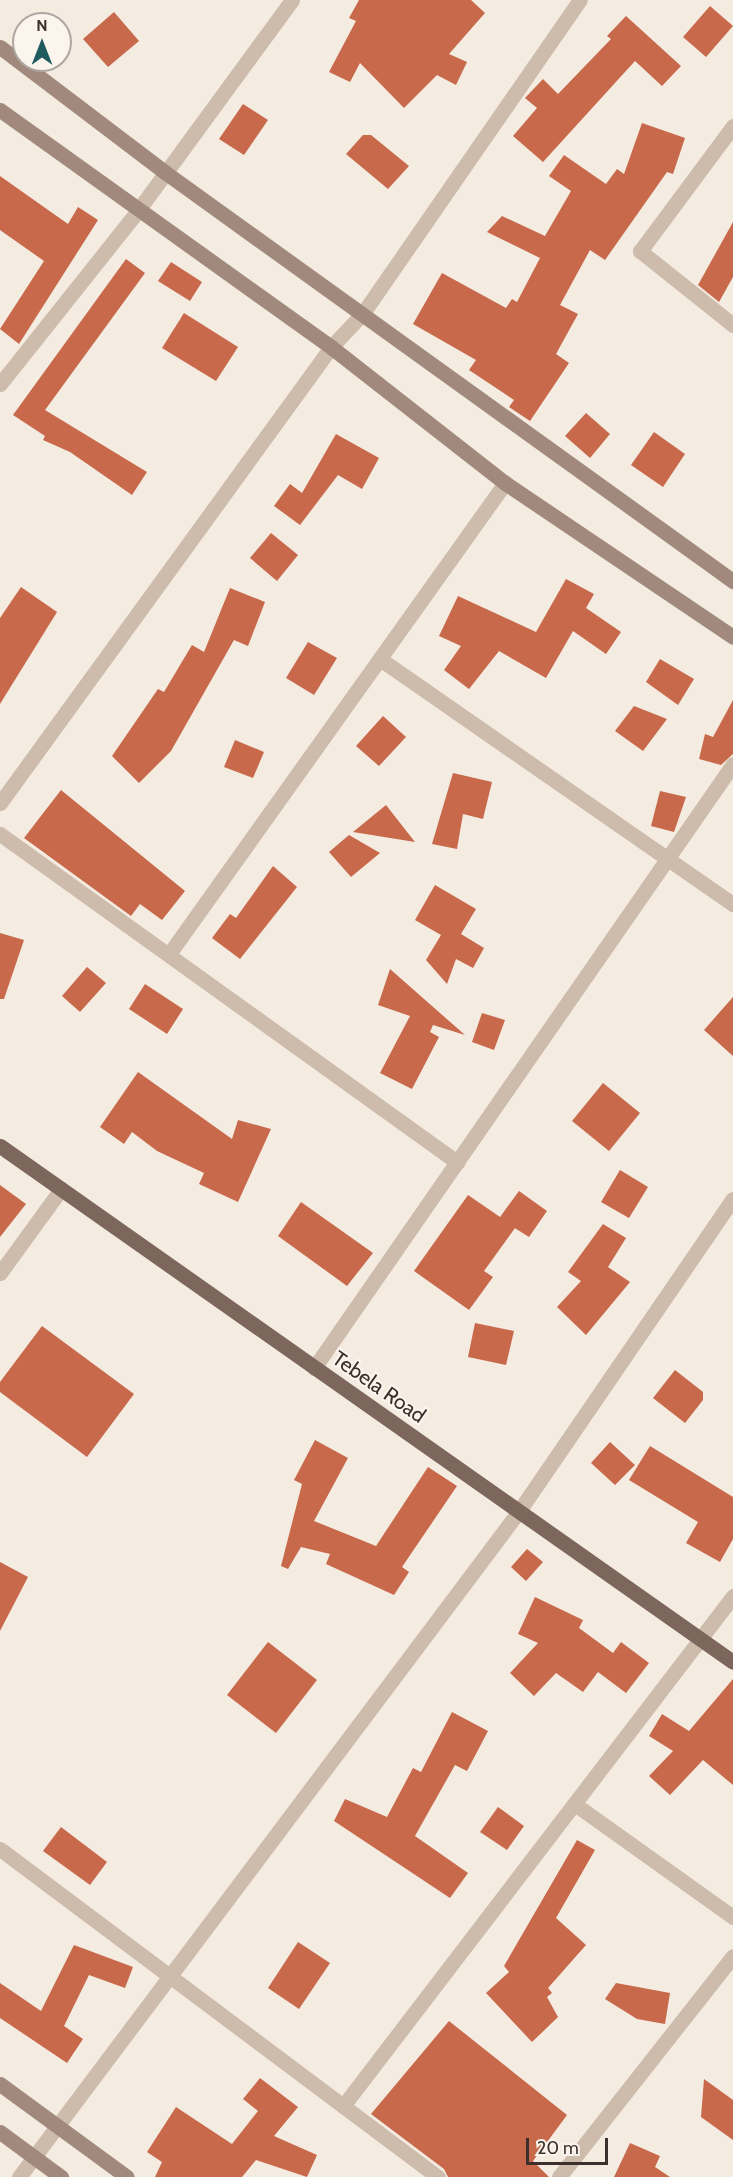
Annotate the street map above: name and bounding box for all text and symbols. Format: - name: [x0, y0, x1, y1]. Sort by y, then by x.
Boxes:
- north arrow: [12, 12, 72, 72]
- text: N: [36, 16, 48, 35]
- street label: Tebela Road: [328, 1346, 430, 1428]
- scale bar: [529, 2126, 612, 2164]
- text: 20 m: [537, 2137, 579, 2159]

